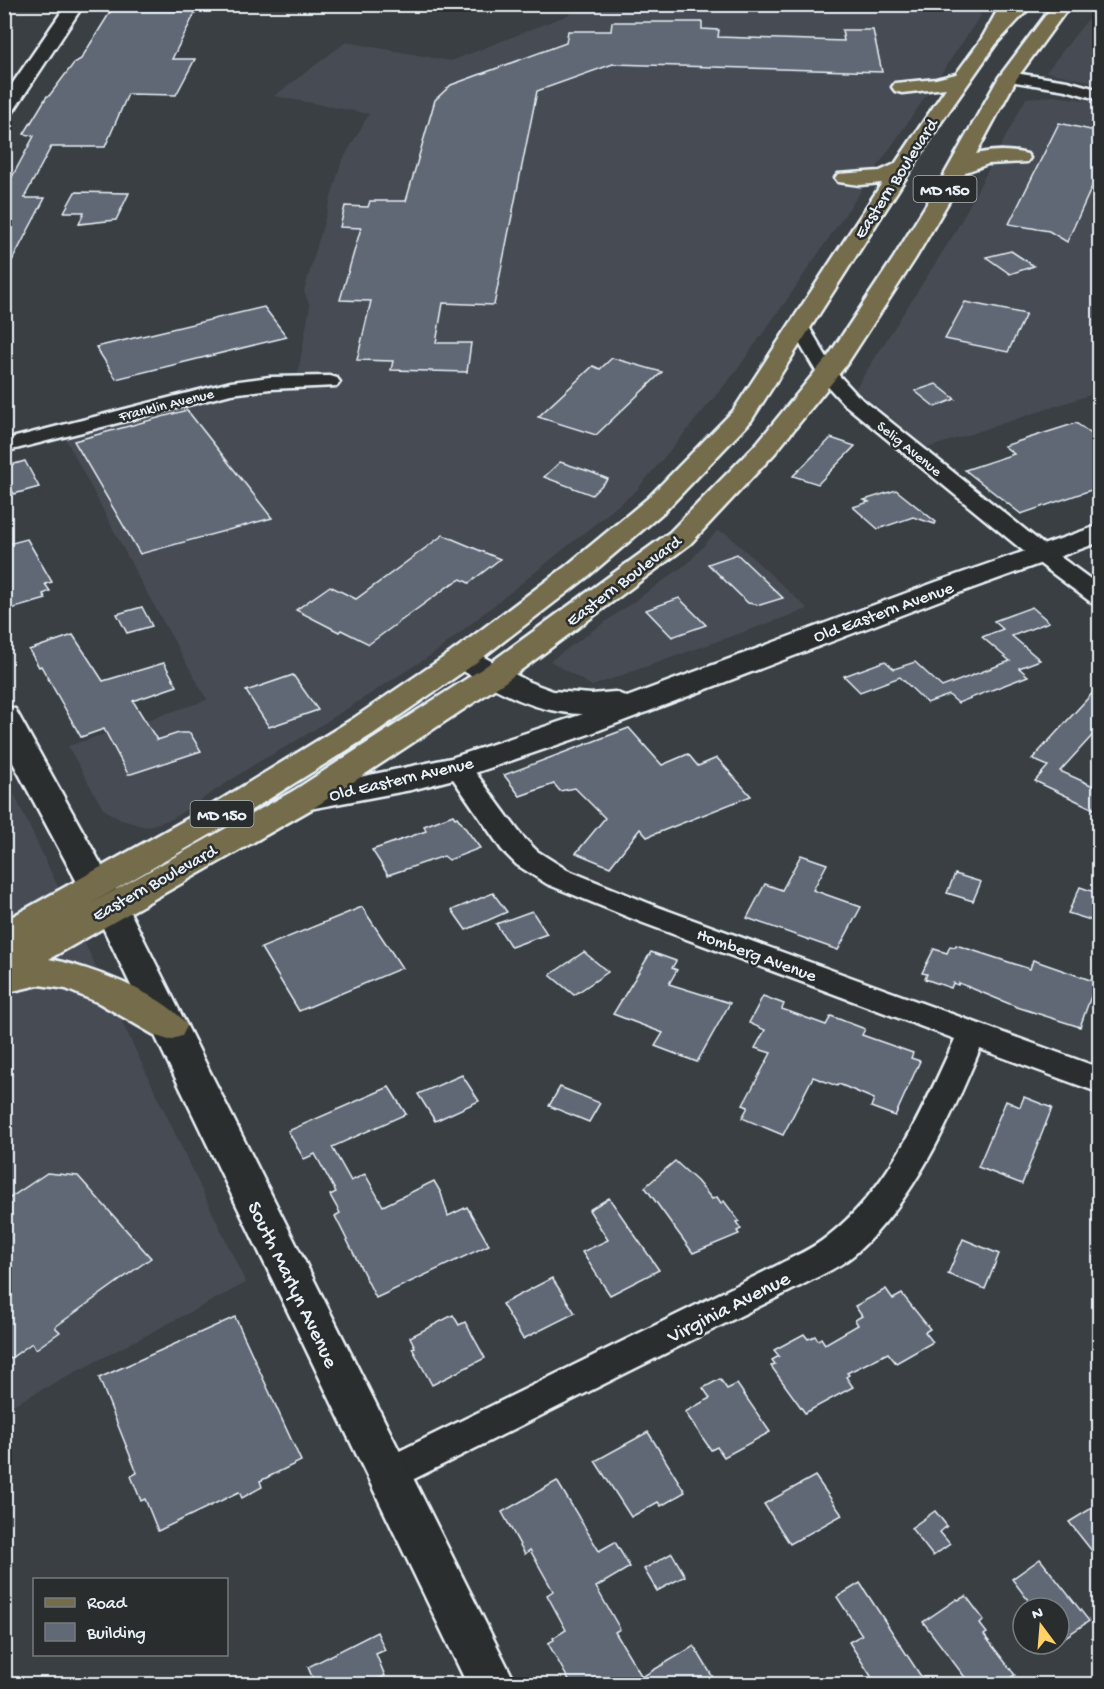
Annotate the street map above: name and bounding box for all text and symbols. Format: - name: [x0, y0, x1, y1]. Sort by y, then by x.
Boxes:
- street label: Eastern Boulevard: [851, 114, 944, 243]
- road number: MD 150: [914, 176, 976, 202]
- street label: Franklin Avenue: [116, 385, 216, 427]
- street label: Selig Avenue: [873, 418, 945, 481]
- street label: Eastern Boulevard: [563, 531, 687, 632]
- street label: Old Eastern Avenue: [811, 578, 957, 648]
- street label: Old Eastern Avenue: [327, 753, 476, 807]
- road number: MD 150: [190, 801, 254, 827]
- street label: Eastern Boulevard: [89, 841, 222, 927]
- street label: Homberg Avenue: [693, 925, 820, 988]
- street label: South Marlyn Avenue: [240, 1198, 342, 1374]
- street label: Virginia Avenue: [663, 1267, 796, 1351]
- legend: [33, 1578, 228, 1656]
- text: Road: [87, 1594, 128, 1615]
- north arrow: [1011, 1596, 1071, 1656]
- text: N: [1030, 1604, 1046, 1626]
- text: Building: [86, 1624, 146, 1645]

